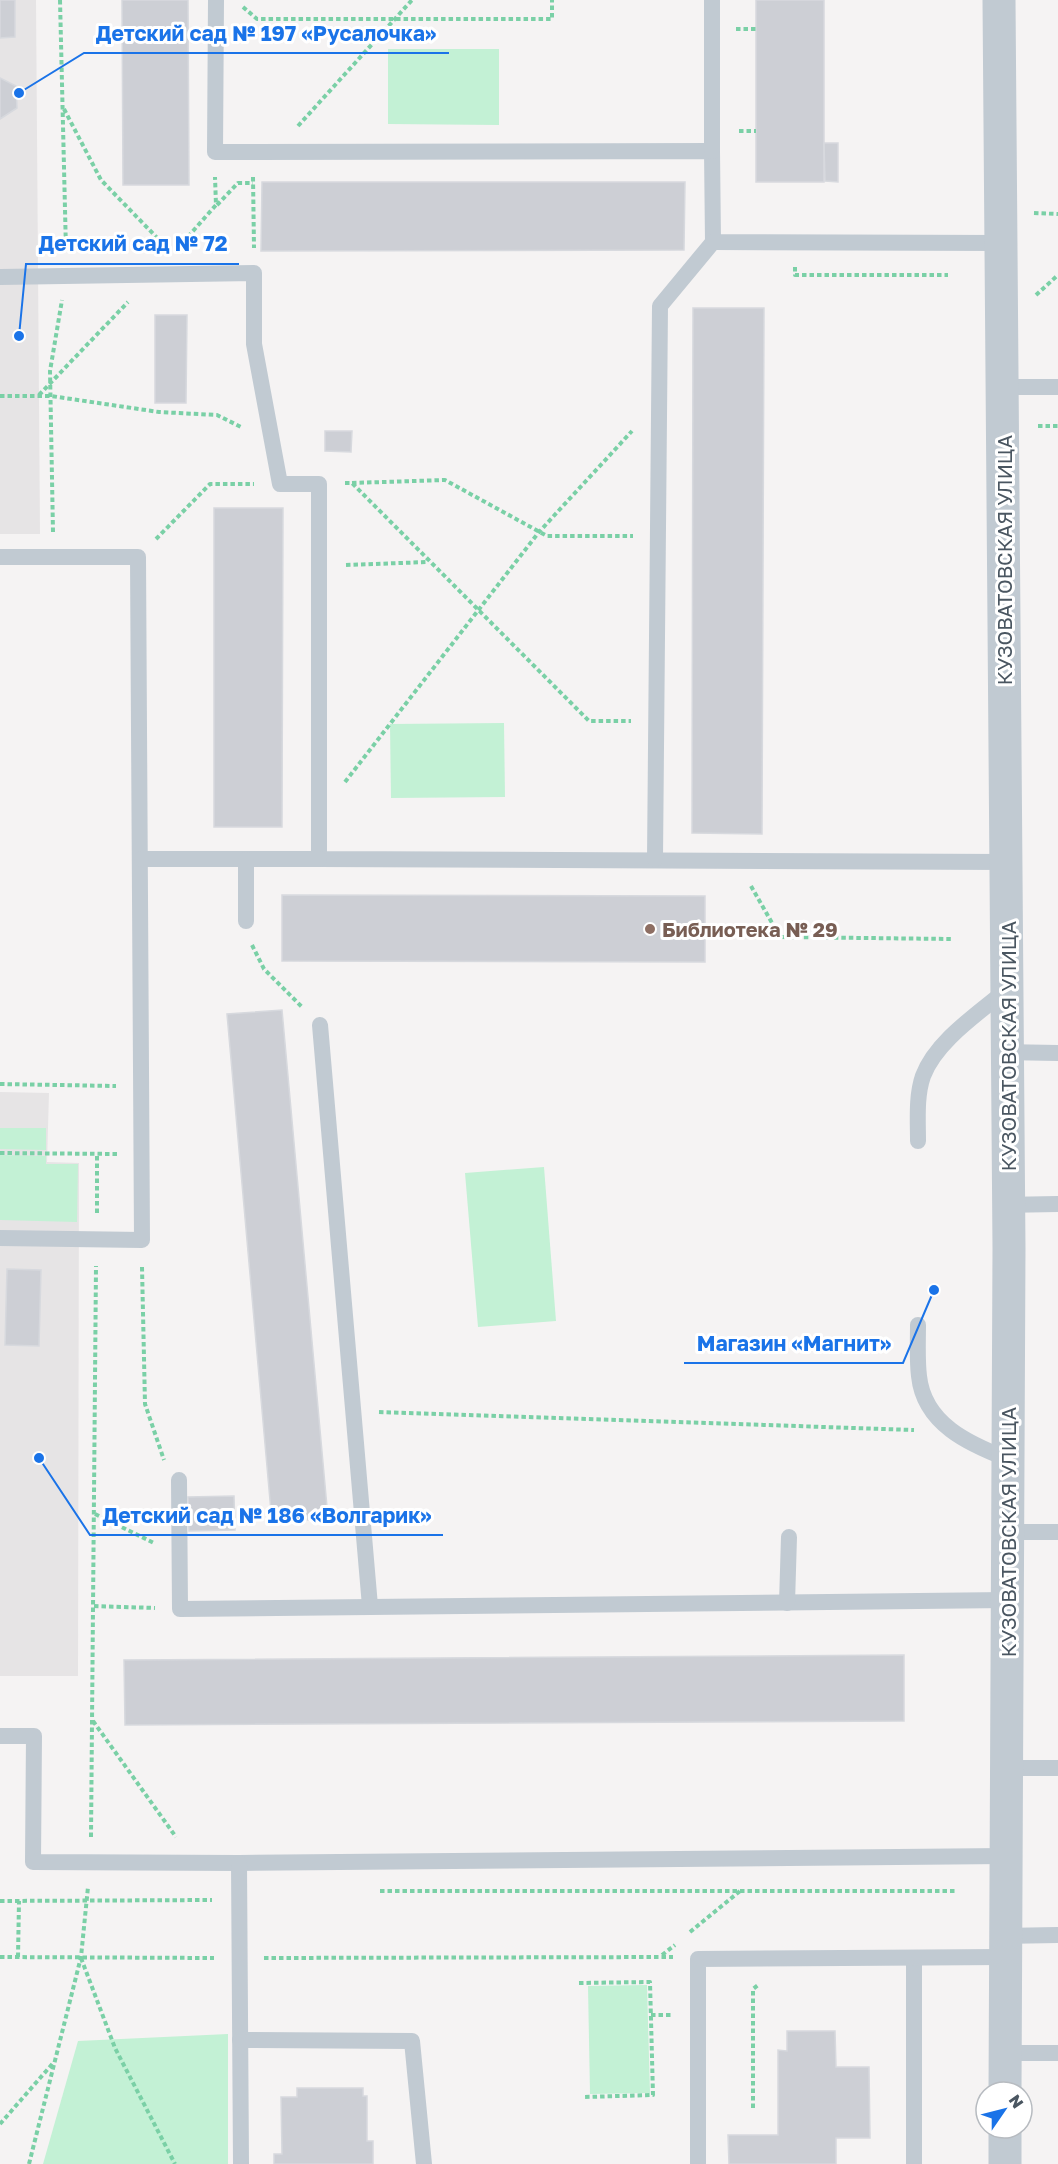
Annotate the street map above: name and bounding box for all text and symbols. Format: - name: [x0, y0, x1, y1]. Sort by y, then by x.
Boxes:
- callout: Детский сад № 197 «Русалочка»: [84, 14, 449, 53]
- text: Детский сад № 197 «Русалочка»: [96, 20, 436, 46]
- callout: Детский сад № 72: [26, 225, 239, 264]
- text: Детский сад № 72: [38, 230, 228, 256]
- street label: КУЗОВАТОВСКАЯ УЛИЦА: [992, 435, 1016, 685]
- place label: Библиотека № 29: [662, 917, 838, 941]
- street label: КУЗОВАТОВСКАЯ УЛИЦА: [996, 921, 1020, 1171]
- marker: Библиотека № 29: [643, 922, 657, 936]
- callout: Магазин «Магнит»: [684, 1324, 903, 1363]
- text: Магазин «Магнит»: [697, 1330, 891, 1356]
- street label: КУЗОВАТОВСКАЯ УЛИЦА: [996, 1407, 1020, 1657]
- callout: Детский сад № 186 «Волгарик»: [90, 1496, 443, 1535]
- text: Детский сад № 186 «Волгарик»: [102, 1502, 432, 1528]
- north arrow: [974, 2080, 1034, 2140]
- text: N: [1005, 2091, 1028, 2112]

